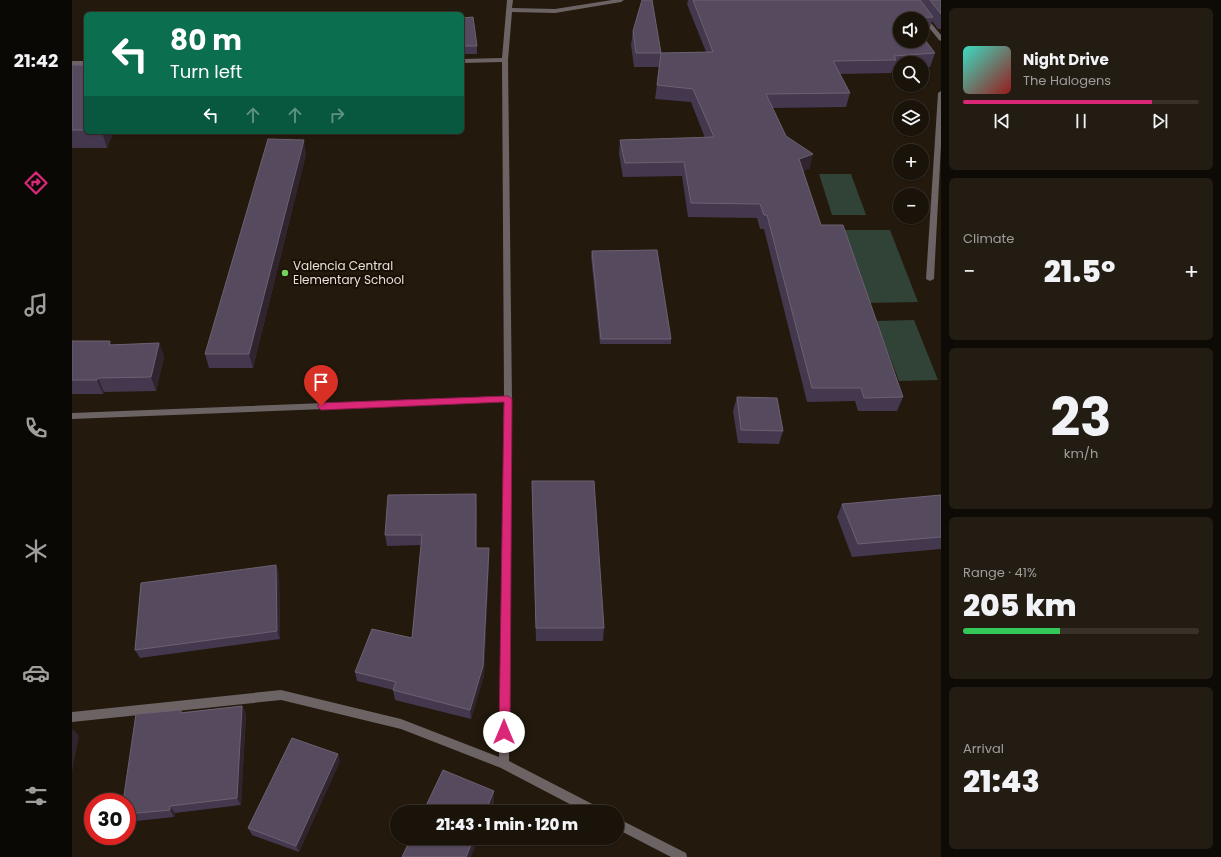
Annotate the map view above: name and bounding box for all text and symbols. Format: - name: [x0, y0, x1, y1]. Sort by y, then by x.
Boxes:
- map controls: [893, 12, 929, 224]
- button: sound: [893, 12, 929, 48]
- text: 80 m: [170, 21, 242, 60]
- icon: left: [104, 28, 156, 80]
- text: 21:42: [14, 48, 58, 73]
- text: Night Drive: [1023, 49, 1109, 70]
- button: search: [893, 56, 929, 92]
- text: Turn left: [170, 59, 242, 84]
- text: The Halogens: [1023, 71, 1111, 90]
- button: layers: [893, 100, 929, 136]
- icon: left: [200, 104, 222, 126]
- icon: ahead: [242, 104, 264, 126]
- icon: ahead: [284, 104, 306, 126]
- icon: right: [326, 104, 348, 126]
- icon: previous: [991, 110, 1013, 132]
- icon: pause: [1070, 110, 1092, 132]
- icon: next: [1149, 110, 1171, 132]
- button: +: [893, 144, 929, 180]
- icon: directions: [22, 169, 50, 197]
- button: −: [893, 188, 929, 224]
- text: Climate: [963, 229, 1014, 248]
- text: 21.5°: [1044, 250, 1115, 293]
- text: −: [963, 256, 975, 287]
- text: +: [1184, 256, 1199, 287]
- place label: Valencia Central Elementary School: [293, 257, 404, 288]
- marker: Valencia Central Elementary School: [280, 268, 290, 278]
- icon: music: [22, 291, 50, 319]
- pin: [304, 365, 338, 406]
- icon: arrive: [310, 371, 332, 393]
- text: 23: [1050, 381, 1112, 454]
- icon: phone: [22, 414, 50, 442]
- text: km/h: [1064, 444, 1098, 463]
- icon: climate: [22, 537, 50, 565]
- text: Range · 41%: [963, 563, 1037, 582]
- text: 205 km: [963, 584, 1077, 627]
- icon: car: [22, 659, 50, 687]
- position arrow: [483, 711, 525, 753]
- text: Arrival: [963, 739, 1004, 758]
- text: 21:43: [963, 760, 1040, 803]
- icon: filters: [22, 782, 50, 810]
- speed limit sign: 30: [84, 793, 136, 845]
- text: 21:43 · 1 min · 120 m: [436, 814, 578, 835]

